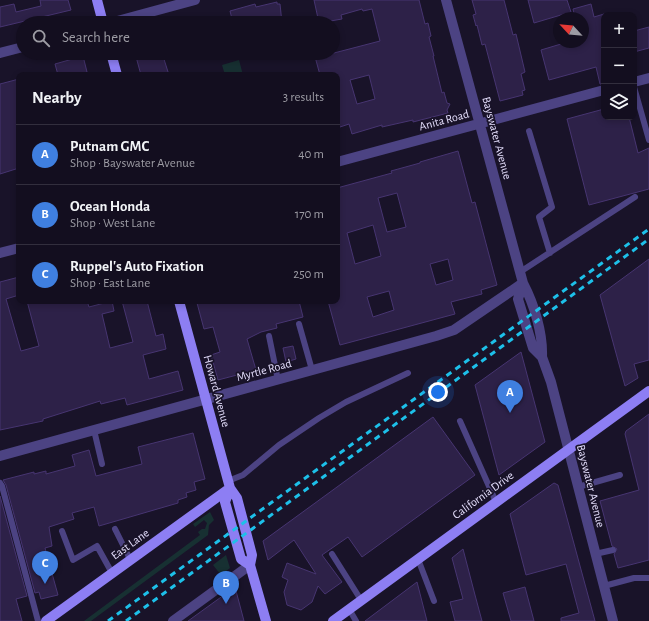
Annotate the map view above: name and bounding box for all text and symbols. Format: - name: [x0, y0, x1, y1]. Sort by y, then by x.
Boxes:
- north arrow: [553, 12, 589, 48]
- map controls: [601, 12, 637, 120]
- button: +: [601, 12, 637, 48]
- search box: [16, 16, 340, 60]
- icon: search: [30, 27, 52, 49]
- text: Search here: [62, 30, 130, 45]
- button: −: [601, 48, 637, 84]
- button: layers: [601, 84, 637, 120]
- text: Nearby: [32, 89, 82, 106]
- text: 3 results: [283, 91, 324, 104]
- street label: Bayswater Avenue: [479, 95, 514, 181]
- street label: Anita Road: [418, 108, 470, 132]
- text: Putnam GMC: [70, 139, 149, 154]
- text: A: [41, 148, 49, 161]
- text: 40 m: [298, 148, 324, 161]
- text: Shop · Bayswater Avenue: [70, 157, 195, 170]
- text: Ocean Honda: [70, 199, 150, 214]
- text: B: [41, 208, 49, 221]
- text: 170 m: [295, 208, 324, 221]
- text: Shop · West Lane: [70, 217, 155, 230]
- text: Ruppel's Auto Fixation: [70, 259, 204, 274]
- text: C: [42, 268, 48, 281]
- text: 250 m: [293, 268, 324, 281]
- text: Shop · East Lane: [70, 277, 150, 290]
- street label: Howard Avenue: [202, 354, 232, 428]
- street label: Myrtle Road: [235, 357, 293, 384]
- pin: A: [497, 380, 523, 413]
- your location: [428, 382, 448, 402]
- street label: Bayswater Avenue: [574, 443, 607, 529]
- street label: California Drive: [450, 469, 516, 521]
- street label: East Lane: [109, 526, 151, 562]
- pin: C: [32, 551, 58, 584]
- pin: B: [213, 571, 239, 604]

